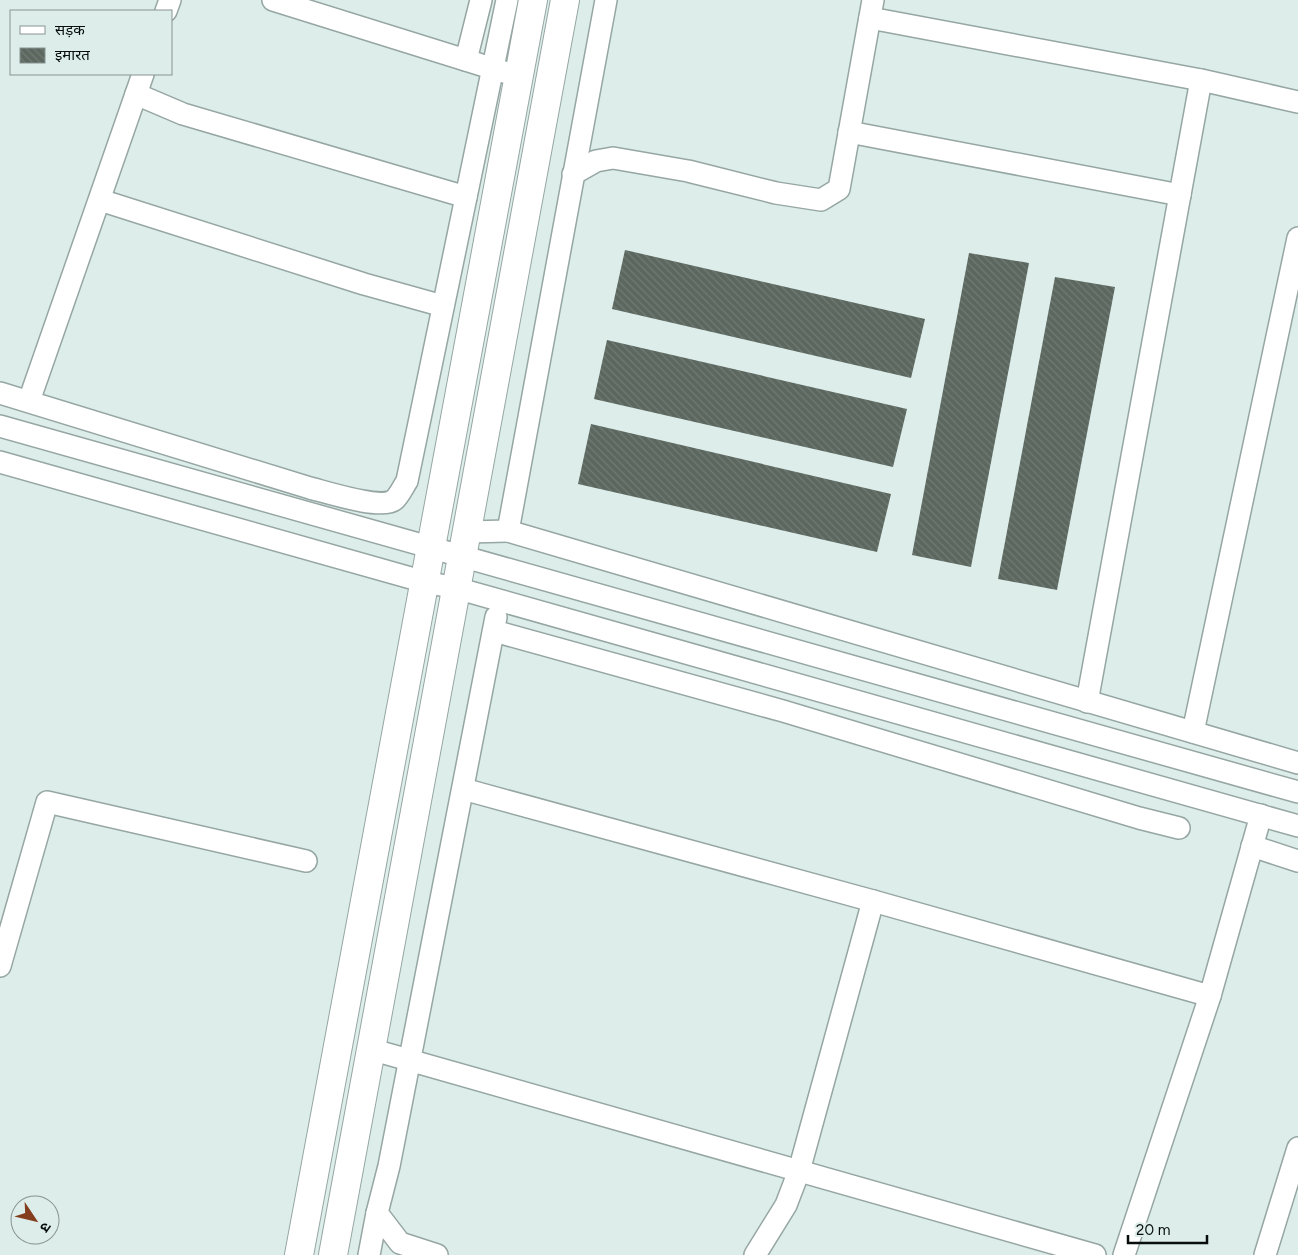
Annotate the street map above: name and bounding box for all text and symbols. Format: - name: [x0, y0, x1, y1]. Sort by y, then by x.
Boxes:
- legend: [10, 10, 172, 75]
- text: सड़क: [55, 21, 85, 39]
- text: इमारत: [55, 46, 90, 64]
- north arrow: [10, 1195, 60, 1245]
- scale bar: [1128, 1212, 1207, 1244]
- text: उ: [35, 1219, 55, 1236]
- text: 20 m: [1136, 1221, 1170, 1239]

